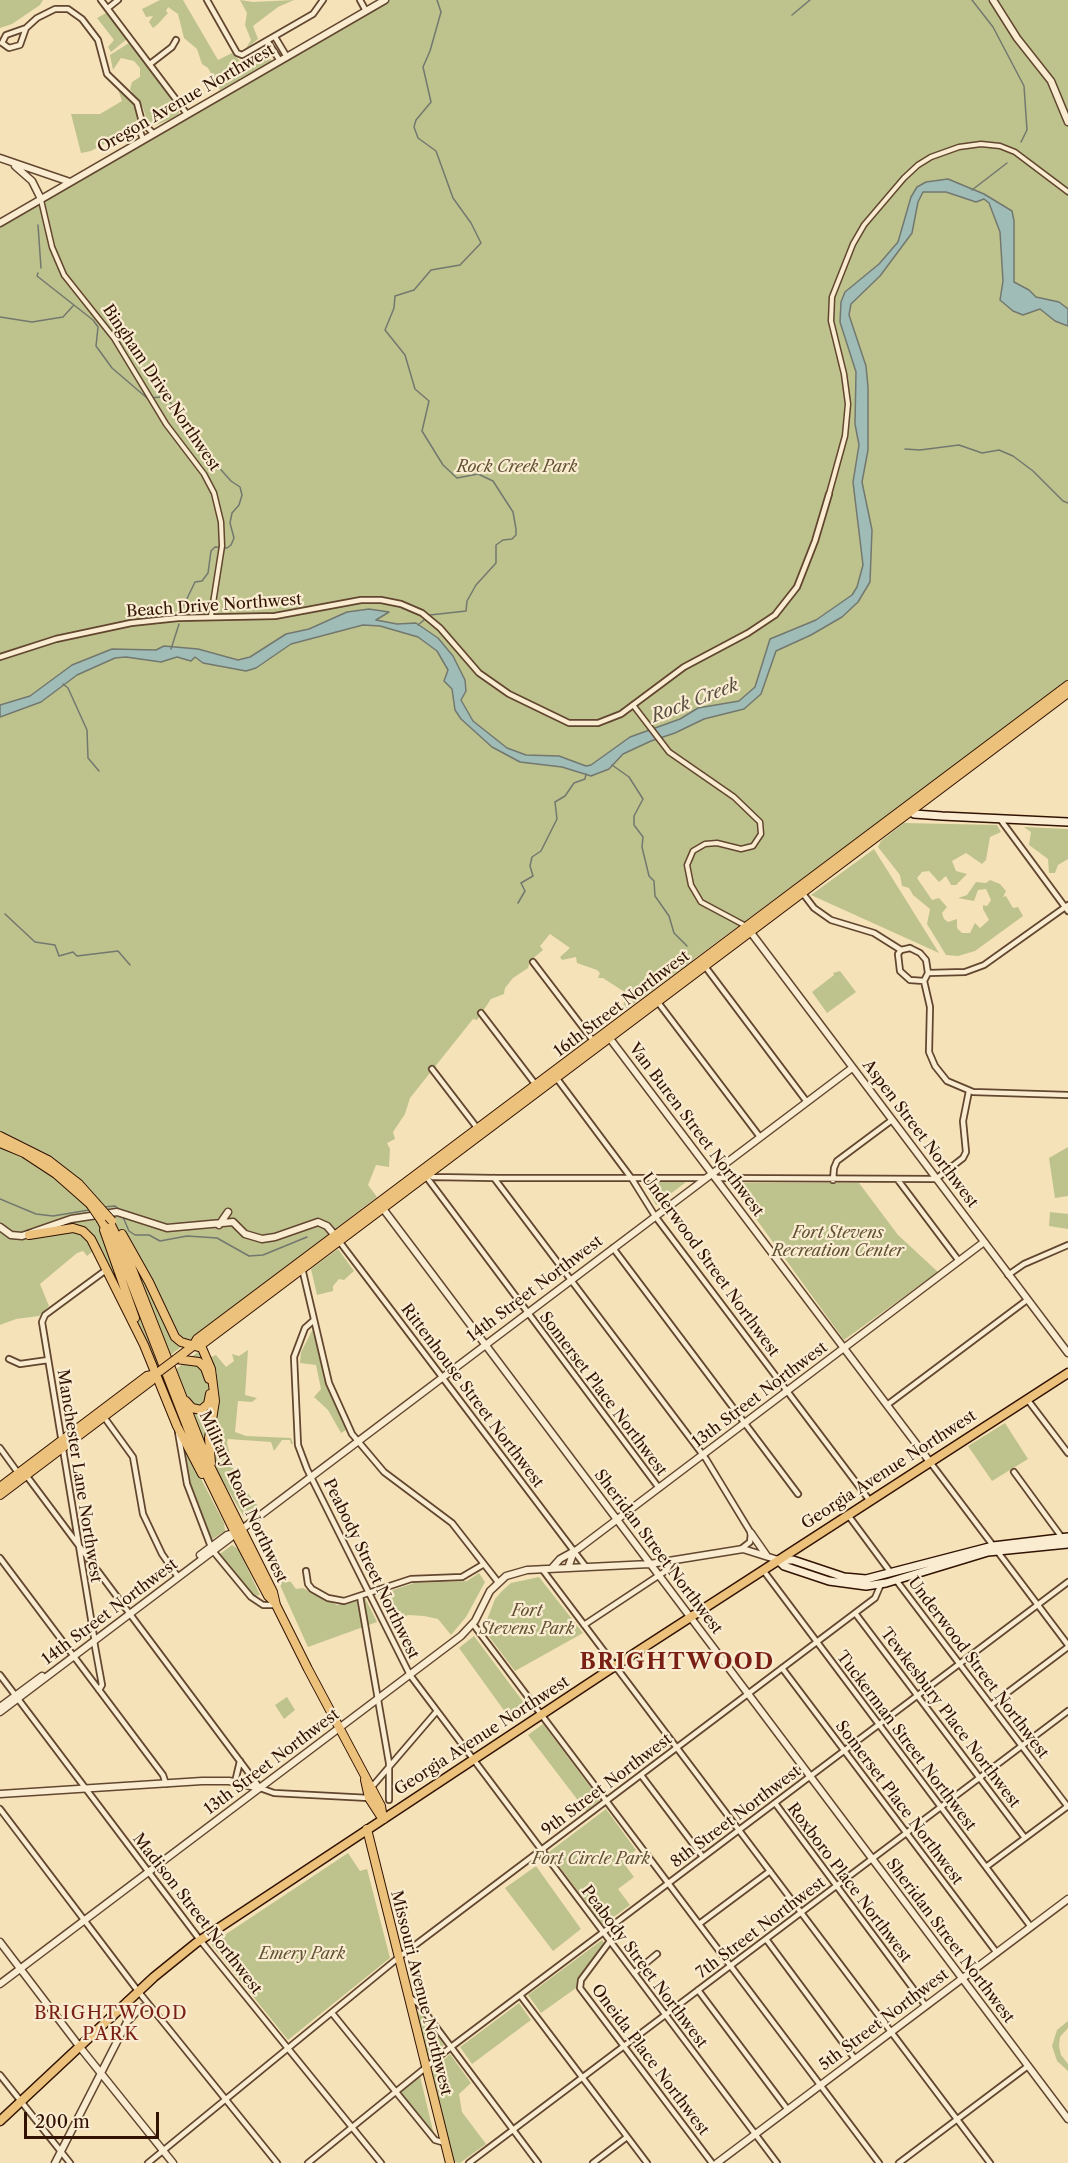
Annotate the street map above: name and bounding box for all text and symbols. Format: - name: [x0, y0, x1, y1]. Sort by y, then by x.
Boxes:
- street label: Oregon Avenue Northwest: [94, 40, 278, 158]
- street label: Bingham Drive Northwest: [98, 301, 224, 475]
- park label: Rock Creek Park: [457, 457, 577, 477]
- street label: Beach Drive Northwest: [126, 590, 302, 622]
- water label: Rock Creek: [648, 674, 742, 728]
- street label: 16th Street Northwest: [551, 947, 693, 1061]
- street label: Van Buren Street Northwest: [625, 1040, 767, 1220]
- street label: Aspen Street Northwest: [858, 1056, 982, 1212]
- street label: Underwood Street Northwest: [637, 1169, 783, 1361]
- park label: Fort Stevens Recreation Center: [772, 1223, 904, 1261]
- street label: 14th Street Northwest: [464, 1232, 606, 1346]
- street label: Rittenhouse Street Northwest: [397, 1300, 547, 1492]
- street label: Somerset Place Northwest: [535, 1308, 671, 1480]
- street label: 13th Street Northwest: [689, 1338, 831, 1452]
- street label: Manchester Lane Northwest: [53, 1368, 105, 1584]
- street label: Georgia Avenue Northwest: [798, 1406, 980, 1534]
- street label: Military Road Northwest: [195, 1408, 291, 1586]
- street label: Sheridan Street Northwest: [590, 1466, 726, 1638]
- street label: Peabody Street Northwest: [319, 1476, 423, 1662]
- street label: 14th Street Northwest: [39, 1555, 181, 1669]
- street label: Underwood Street Northwest: [903, 1573, 1053, 1763]
- park label: Fort Stevens Park: [480, 1601, 574, 1639]
- street label: Tewkesbury Place Northwest: [876, 1624, 1024, 1812]
- street label: Tuckerman Street Northwest: [832, 1647, 980, 1835]
- district label: BRIGHTWOOD: [579, 1650, 775, 1676]
- street label: Georgia Avenue Northwest: [391, 1672, 573, 1800]
- street label: 13th Street Northwest: [201, 1705, 343, 1819]
- street label: Somerset Place Northwest: [831, 1717, 967, 1889]
- street label: 9th Street Northwest: [538, 1730, 676, 1840]
- street label: 8th Street Northwest: [667, 1762, 805, 1872]
- street label: Roxboro Place Northwest: [783, 1800, 915, 1966]
- street label: Madison Street Northwest: [128, 1830, 266, 1998]
- park label: Fort Circle Park: [532, 1849, 650, 1869]
- street label: Sheridan Street Northwest: [882, 1855, 1018, 2027]
- street label: 7th Street Northwest: [693, 1873, 829, 1983]
- street label: Peabody Street Northwest: [577, 1882, 711, 2052]
- street label: Missouri Avenue Northwest: [386, 1889, 456, 2097]
- park label: Emery Park: [259, 1944, 345, 1964]
- street label: 5th Street Northwest: [815, 1965, 953, 2075]
- street label: Oneida Place Northwest: [587, 1981, 713, 2139]
- district label: BRIGHTWOOD PARK: [34, 2003, 188, 2046]
- scale bar: [27, 2100, 162, 2138]
- text: 200 m: [35, 2111, 90, 2133]

